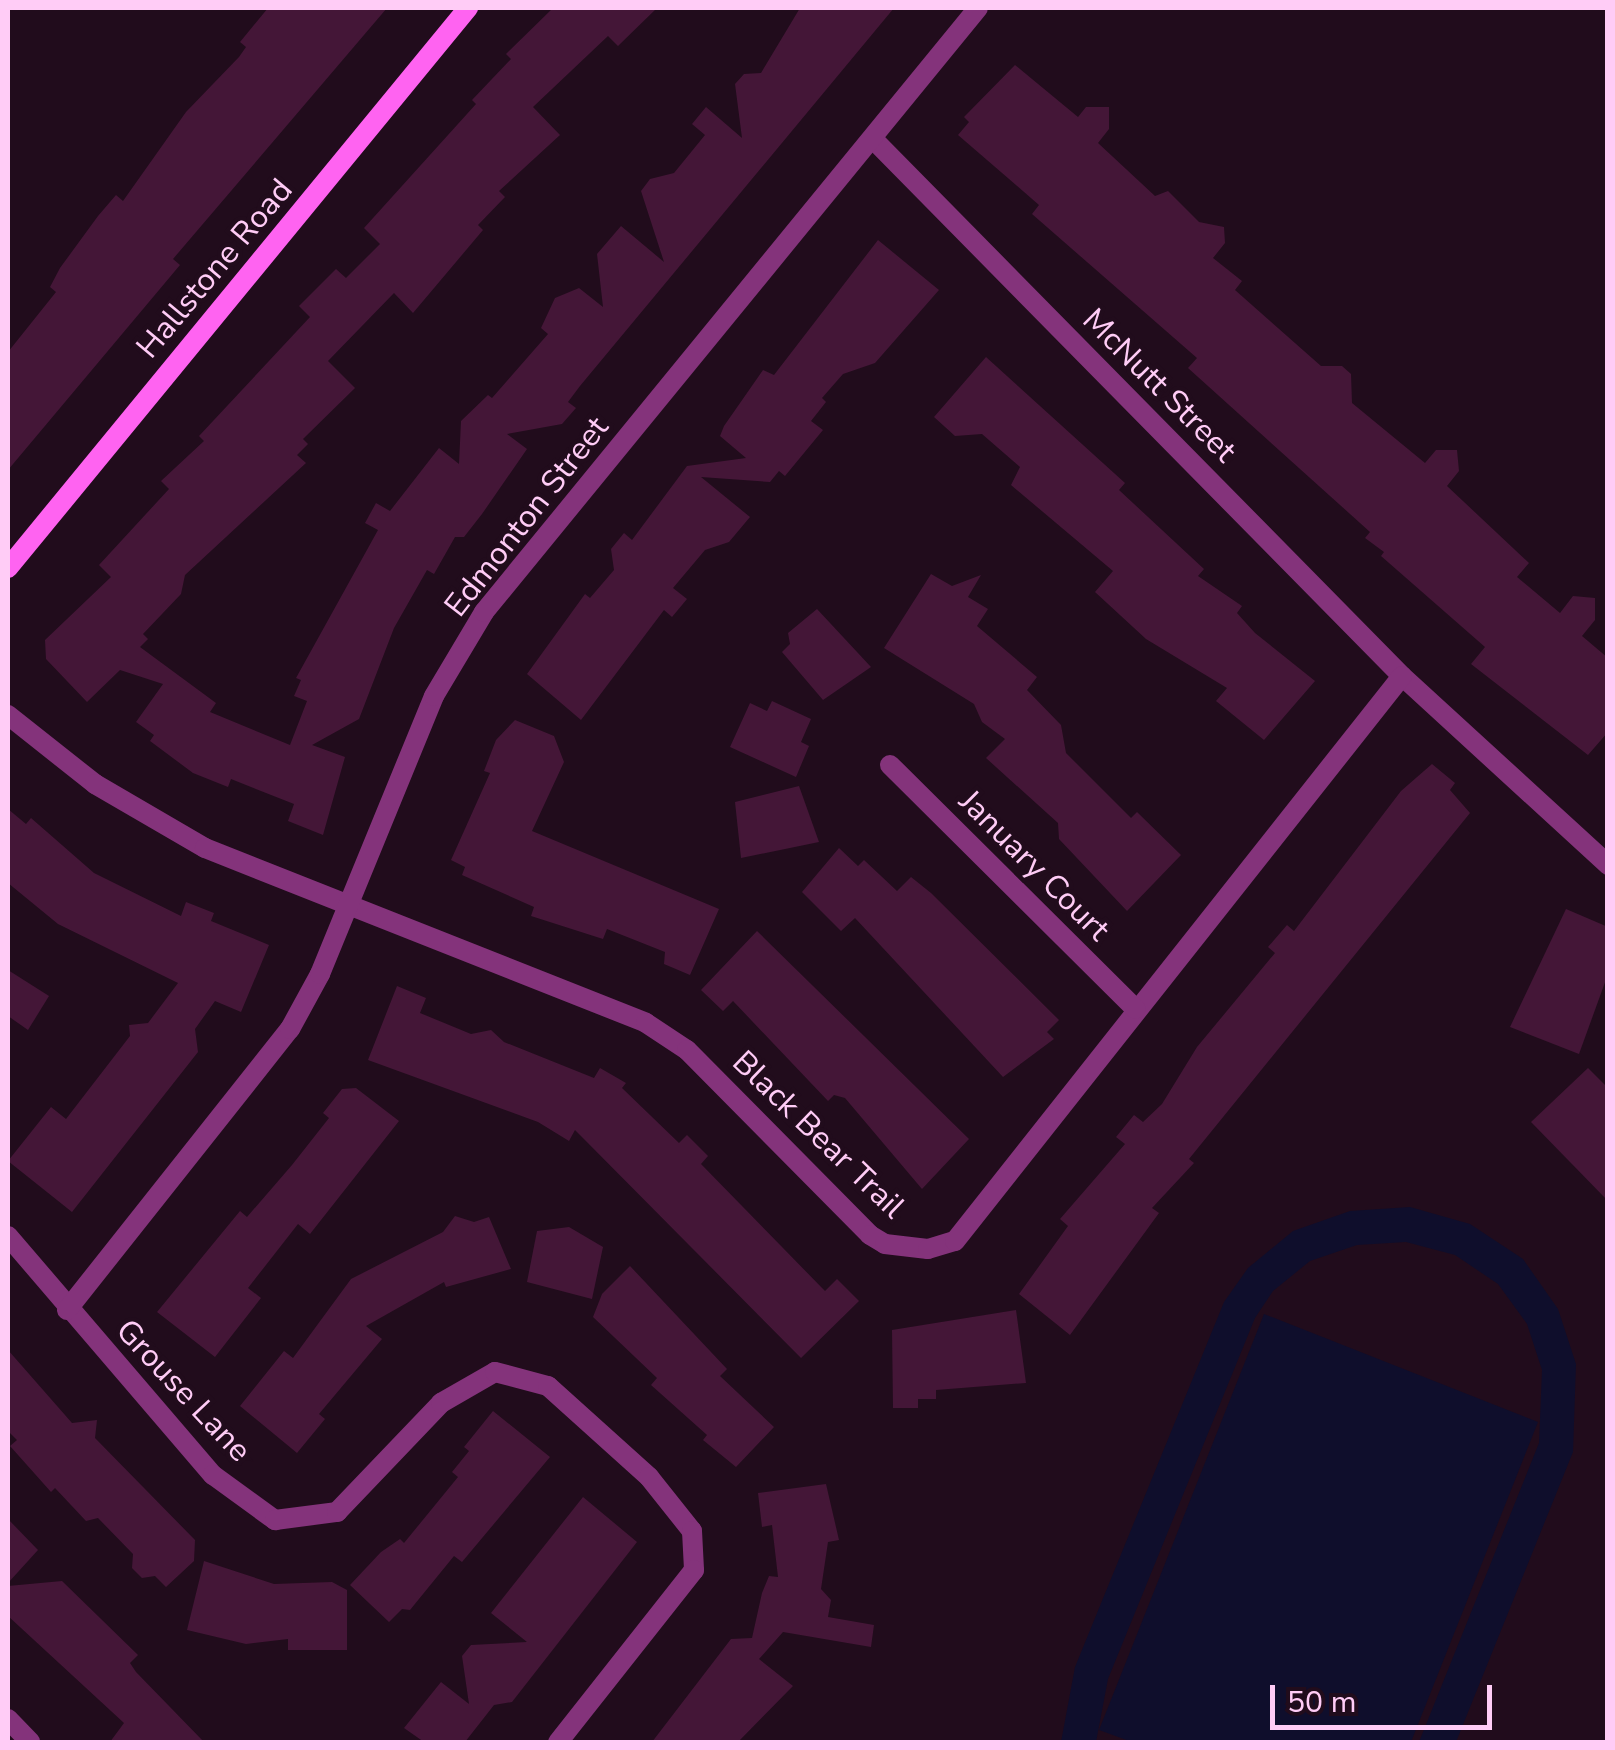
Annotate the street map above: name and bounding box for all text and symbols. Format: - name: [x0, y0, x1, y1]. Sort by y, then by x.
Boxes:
- street label: Hallstone Road: [129, 172, 301, 366]
- street label: McNutt Street: [1074, 301, 1244, 471]
- street label: Edmonton Street: [437, 409, 617, 625]
- street label: January Court: [951, 783, 1117, 949]
- street label: Black Bear Trail: [724, 1043, 912, 1227]
- street label: Grouse Lane: [107, 1312, 259, 1470]
- scale bar: [1275, 1665, 1498, 1727]
- text: 50 m: [1287, 1682, 1356, 1723]

